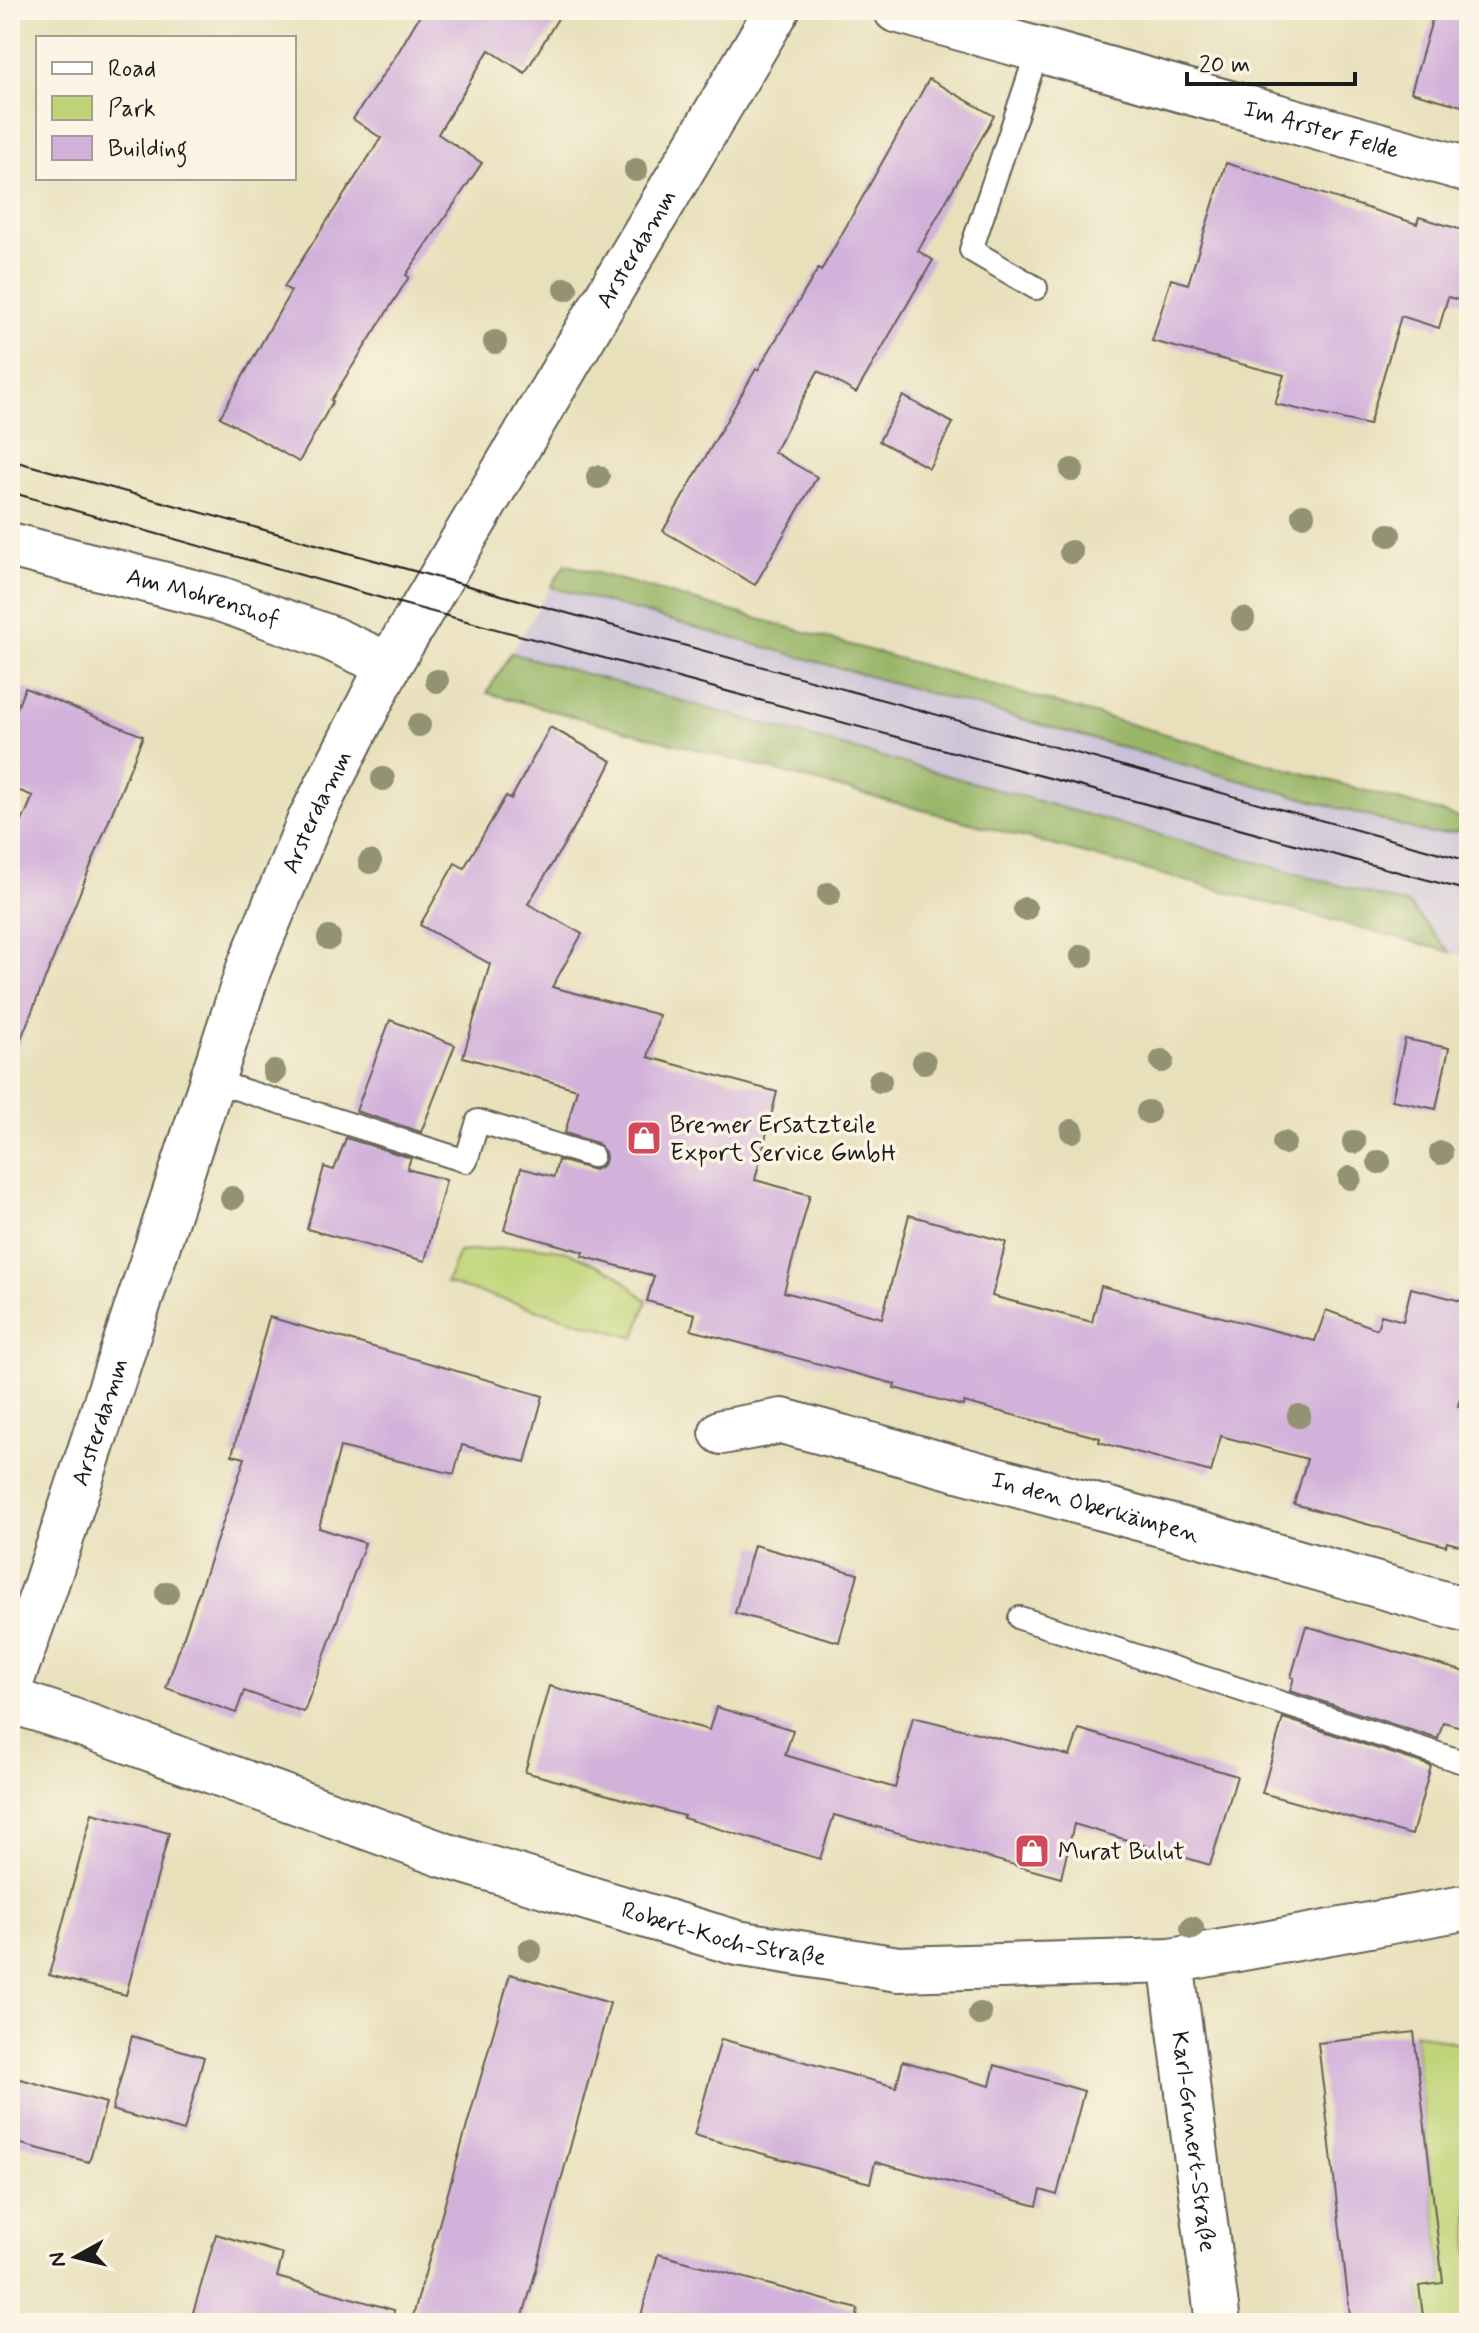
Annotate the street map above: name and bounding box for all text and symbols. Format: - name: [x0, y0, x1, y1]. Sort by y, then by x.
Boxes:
- legend: [36, 36, 296, 180]
- scale bar: [1187, 36, 1355, 86]
- text: 20 m: [1199, 50, 1250, 81]
- text: Road: [108, 54, 156, 85]
- text: Park: [108, 94, 156, 125]
- street label: Im Arster Felde: [1240, 94, 1402, 167]
- text: Building: [108, 134, 188, 168]
- street label: Arsterdamm: [590, 184, 684, 314]
- street label: Am Mohrenshof: [123, 562, 283, 636]
- street label: Arsterdamm: [276, 745, 360, 879]
- place label: Bremer Ersatzteile Export Service GmbH: [670, 1110, 896, 1169]
- shop icon: Bremer Ersatzteile Export Service GmbH: [625, 1119, 663, 1157]
- street label: Arsterdamm: [65, 1354, 136, 1490]
- street label: In den Oberkämpen: [988, 1465, 1203, 1551]
- shop icon: Murat Bulut: [1013, 1832, 1051, 1870]
- place label: Murat Bulut: [1058, 1837, 1185, 1868]
- street label: Robert-Koch-Straße: [618, 1895, 828, 1974]
- street label: Karl-Grunert-Straße: [1163, 2029, 1223, 2254]
- north arrow: [36, 2217, 116, 2297]
- text: N: [43, 2250, 73, 2269]

